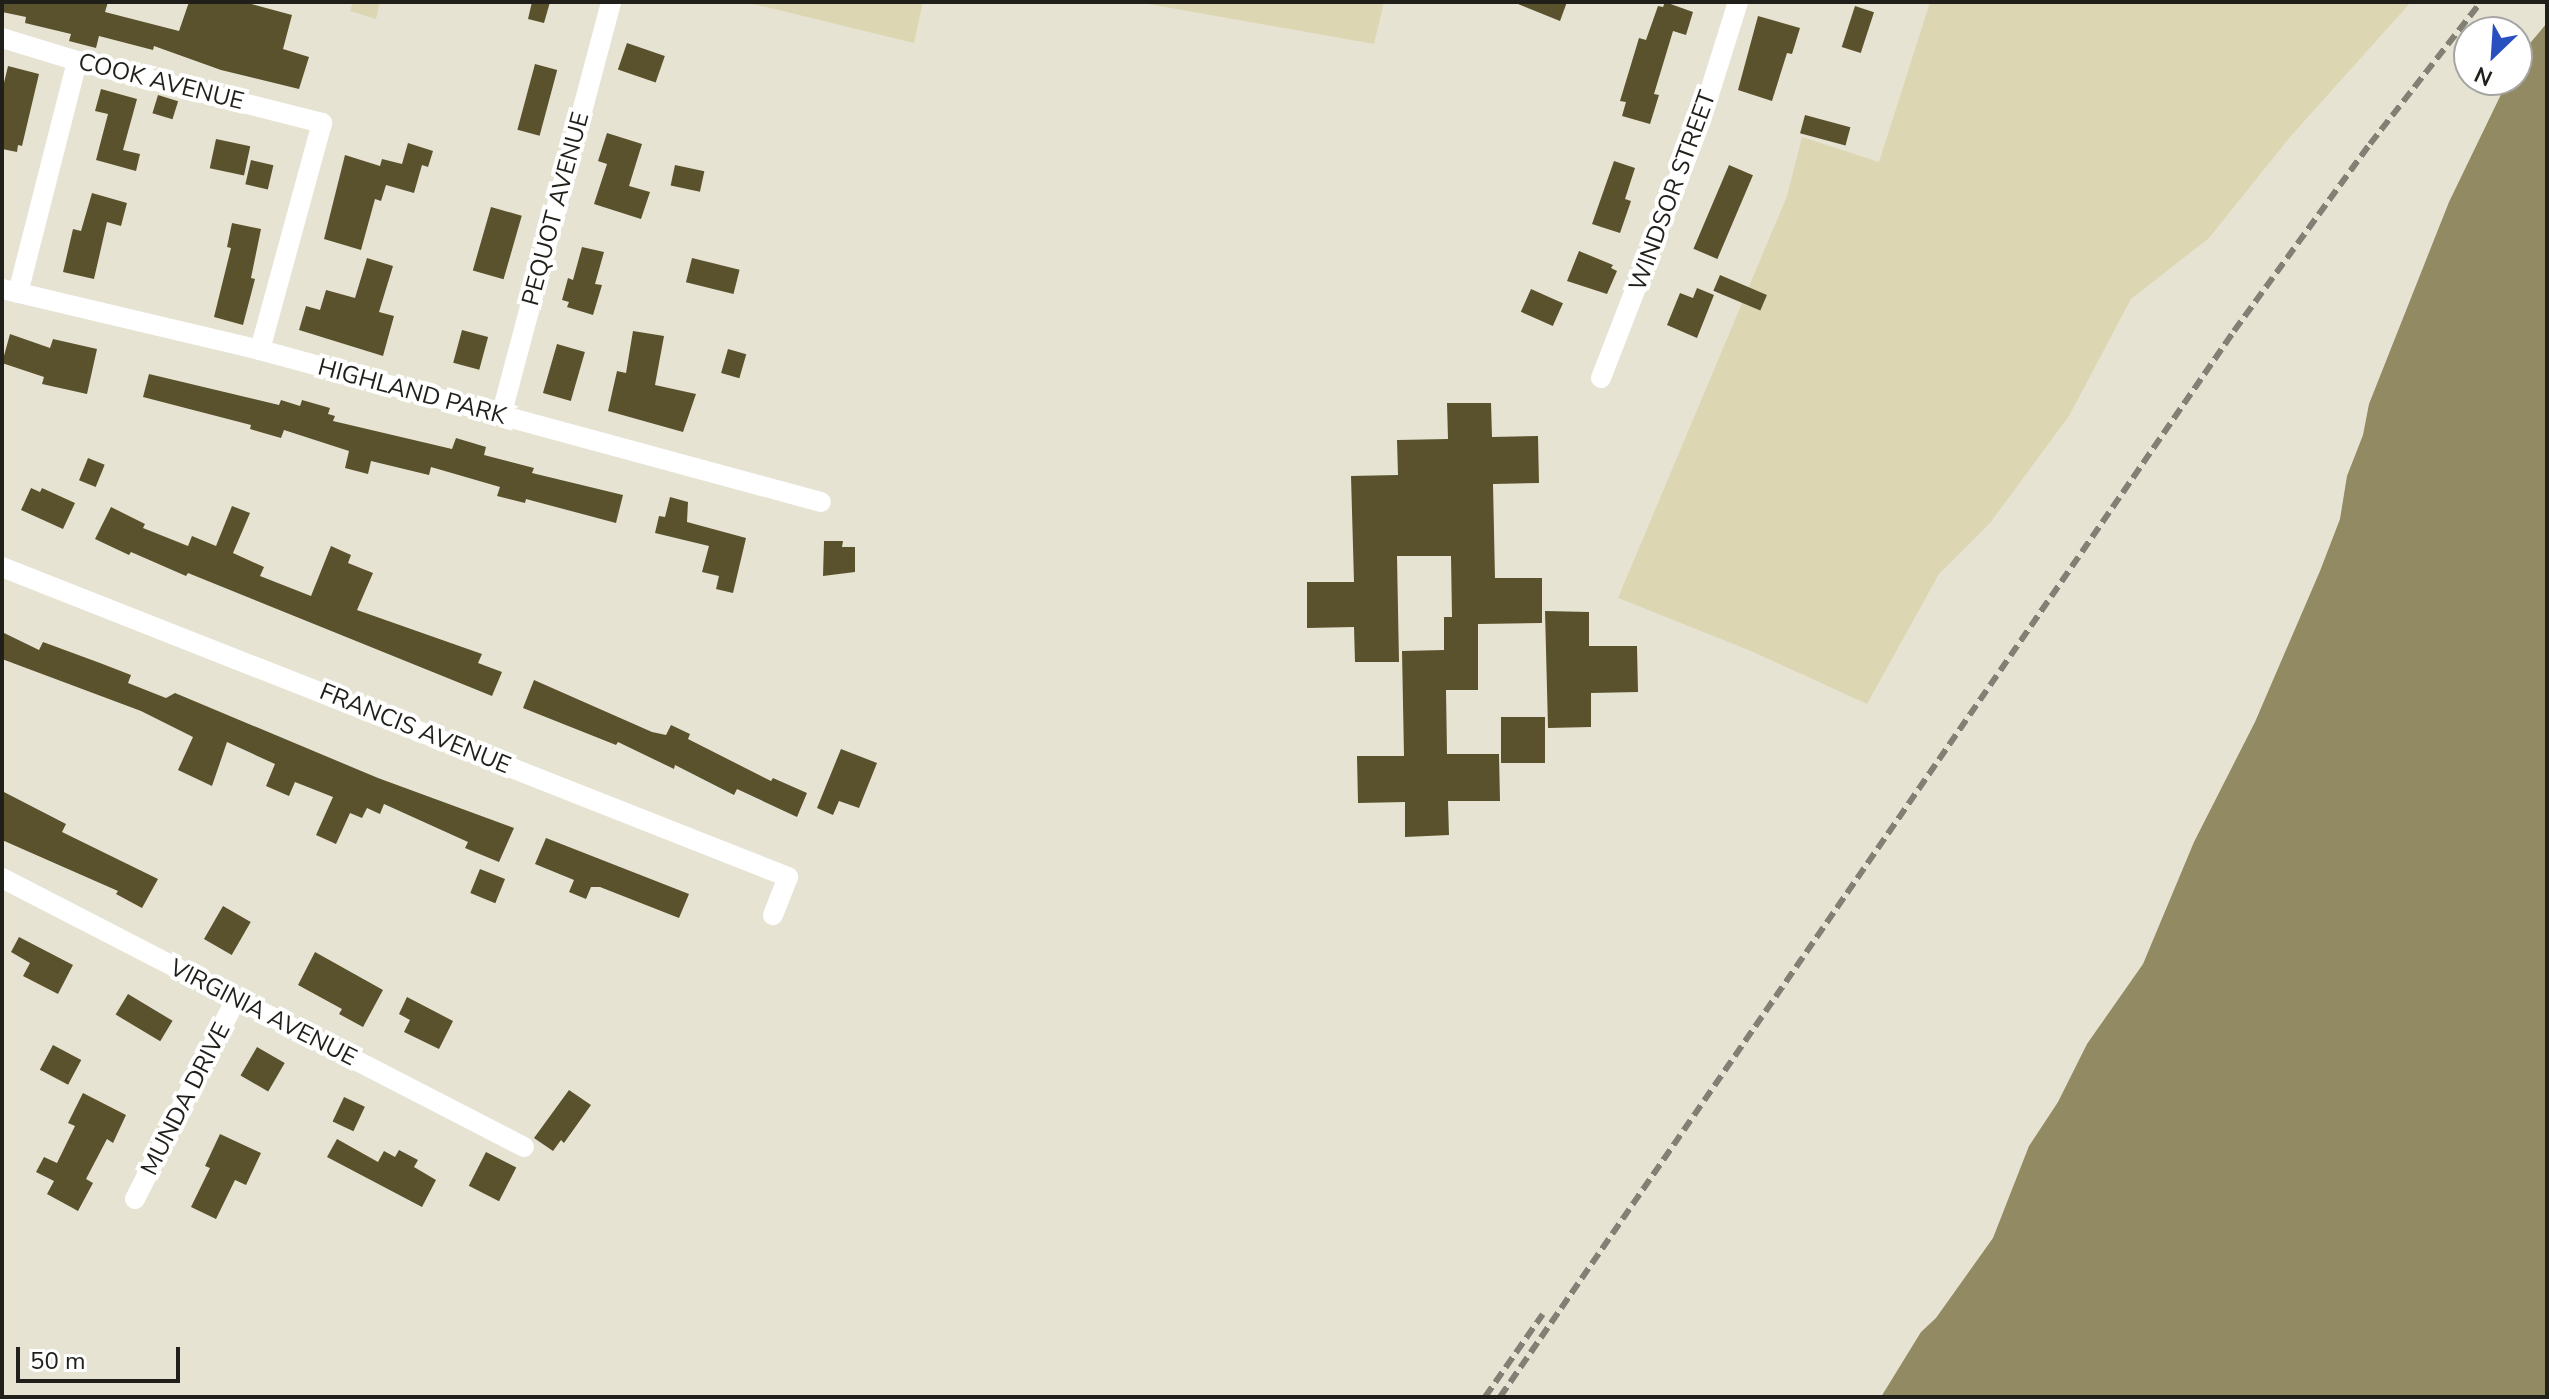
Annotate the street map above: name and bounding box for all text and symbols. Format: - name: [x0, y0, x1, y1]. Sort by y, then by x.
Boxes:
- north arrow: [2453, 16, 2533, 96]
- street label: COOK AVENUE: [75, 48, 247, 116]
- text: N: [2470, 59, 2498, 93]
- street label: WINDSOR STREET: [1623, 87, 1723, 295]
- street label: PEQUOT AVENUE: [516, 109, 596, 309]
- street label: HIGHLAND PARK: [315, 353, 509, 431]
- street label: FRANCIS AVENUE: [315, 678, 515, 780]
- street label: VIRGINIA AVENUE: [165, 953, 361, 1073]
- street label: MUNDA DRIVE: [135, 1018, 237, 1180]
- scale bar: [20, 1331, 184, 1381]
- text: 50 m: [30, 1345, 86, 1377]

